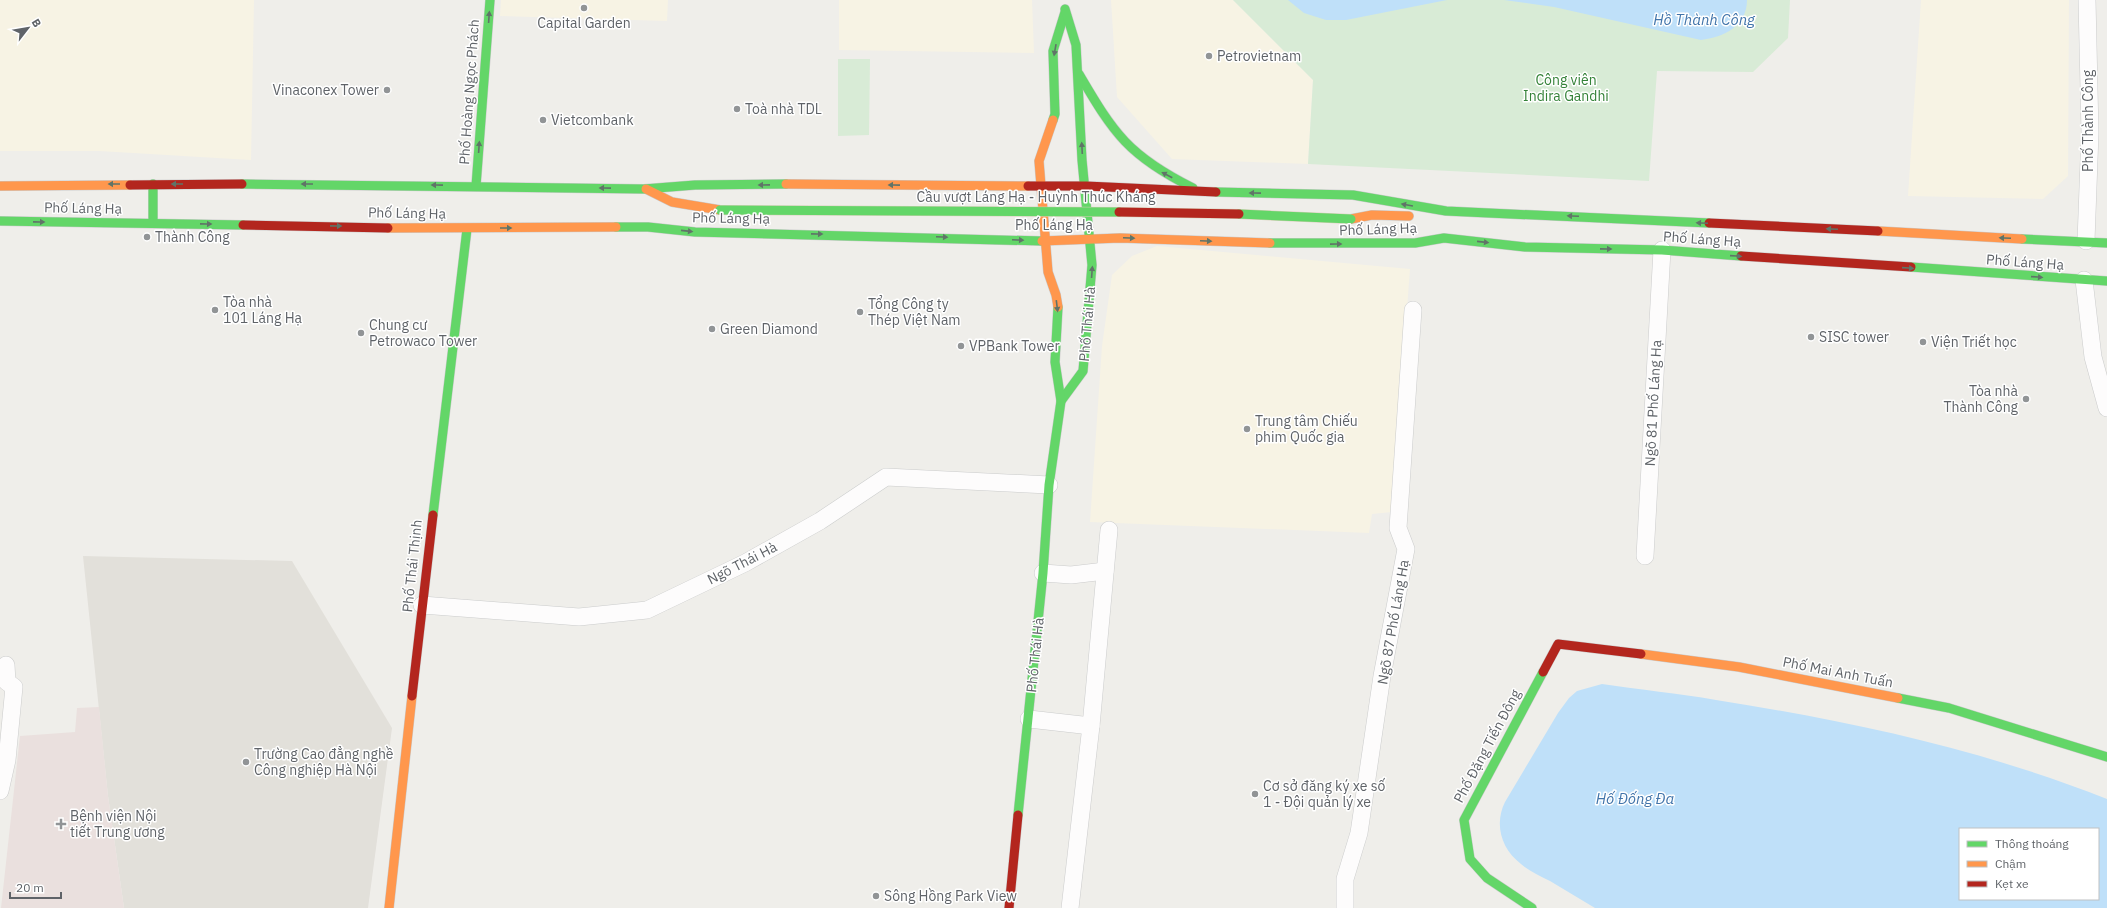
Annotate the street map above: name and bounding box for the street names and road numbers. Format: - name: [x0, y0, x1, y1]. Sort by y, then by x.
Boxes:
- street label: Phố Hoàng Ngọc Phách: [455, 19, 483, 165]
- street label: Phố Thành Công: [2079, 69, 2097, 172]
- street label: Cầu vượt Láng Hạ - Huỳnh Thúc Kháng: [917, 188, 1156, 206]
- street label: Phố Láng Hạ: [44, 198, 123, 218]
- street label: Phố Láng Hạ: [368, 203, 447, 223]
- street label: Phố Láng Hạ: [692, 208, 771, 228]
- street label: Phố Láng Hạ: [1015, 216, 1094, 234]
- street label: Phố Láng Hạ: [1339, 219, 1418, 239]
- street label: Phố Láng Hạ: [1662, 227, 1742, 251]
- street label: Phố Láng Hạ: [1985, 250, 2065, 274]
- street label: Phố Thái Hà: [1075, 285, 1099, 362]
- street label: Ngõ 81 Phố Láng Hạ: [1641, 339, 1665, 467]
- street label: Phố Thái Thịnh: [398, 519, 426, 613]
- street label: Ngõ Thái Hà: [704, 538, 780, 588]
- street label: Ngõ 87 Phố Láng Hạ: [1373, 558, 1413, 686]
- street label: Phố Thái Hà: [1022, 616, 1048, 693]
- street label: Phố Mai Anh Tuấn: [1781, 652, 1895, 692]
- street label: Phố Đặng Tiến Đông: [1449, 686, 1525, 806]

